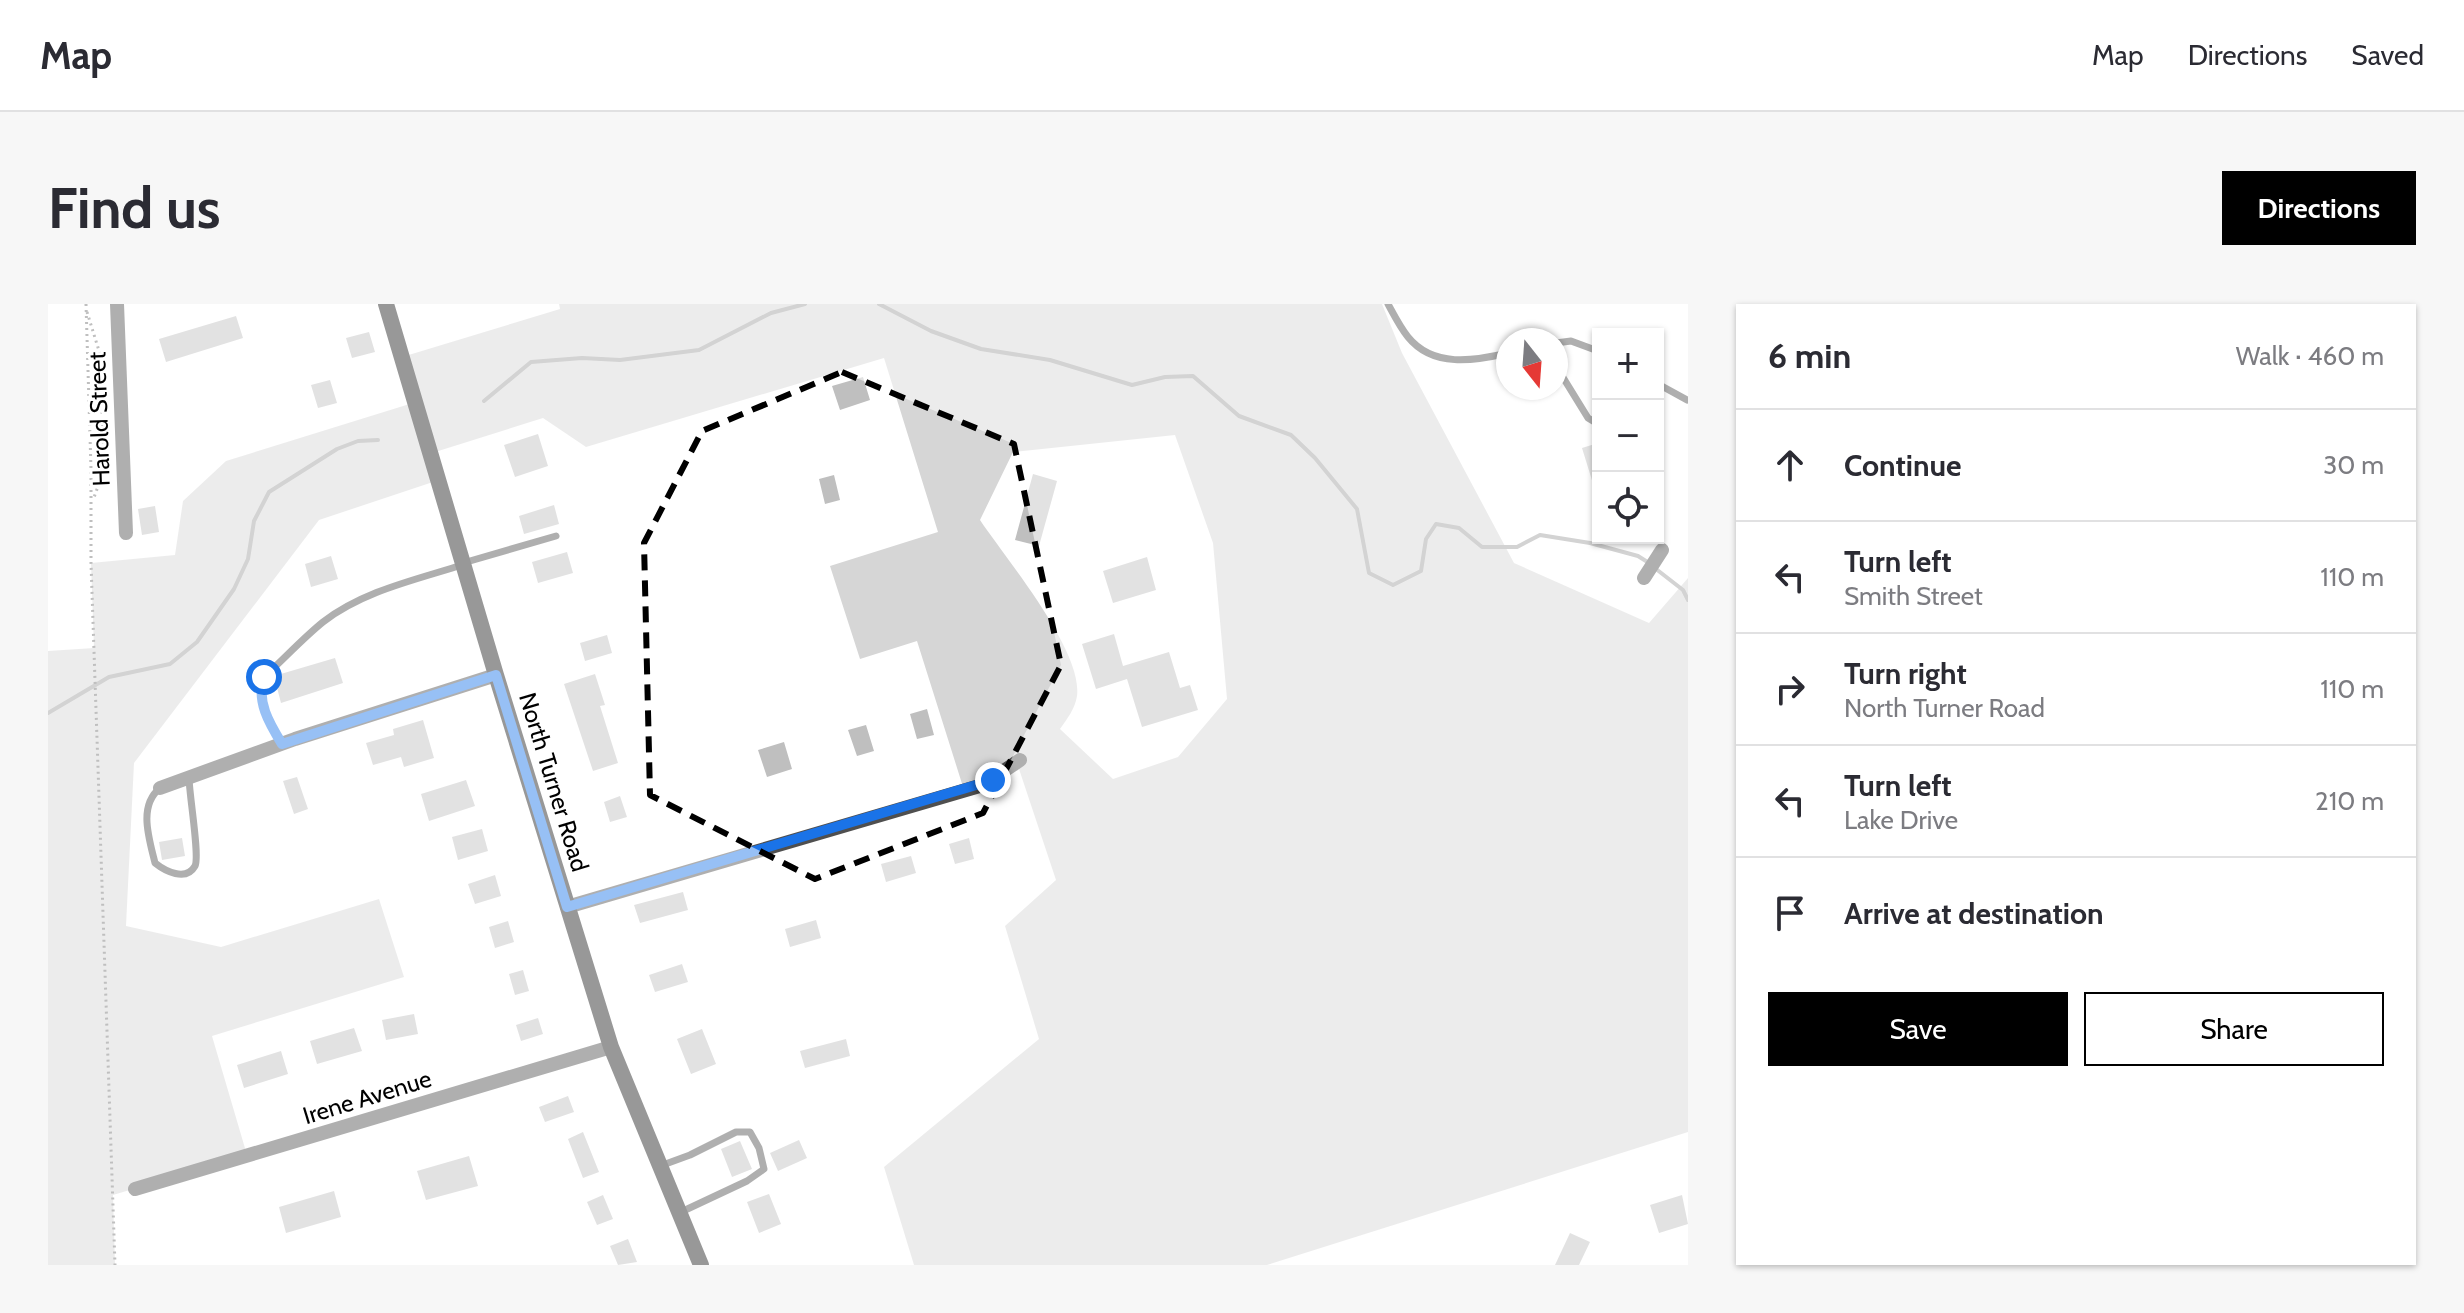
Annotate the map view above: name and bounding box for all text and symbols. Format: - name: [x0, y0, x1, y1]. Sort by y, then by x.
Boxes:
- text: Map: [40, 32, 112, 79]
- text: Map: [2092, 38, 2144, 72]
- text: Directions: [2188, 38, 2307, 72]
- text: Saved: [2351, 38, 2424, 72]
- button: Directions: [2222, 171, 2416, 245]
- text: Find us: [48, 174, 221, 242]
- north arrow: [1496, 328, 1568, 400]
- map controls: [1592, 328, 1664, 544]
- button: +: [1592, 328, 1664, 400]
- text: 6 min: [1768, 335, 1851, 377]
- text: Walk · 460 m: [2236, 340, 2384, 372]
- street label: Harold Street: [82, 351, 116, 487]
- button: −: [1592, 400, 1664, 472]
- icon: ahead: [1768, 443, 1812, 487]
- text: Continue: [1844, 447, 1961, 484]
- text: 30 m: [2323, 449, 2384, 481]
- button: locate: [1592, 472, 1664, 544]
- text: Turn left: [1844, 543, 1952, 580]
- icon: left: [1768, 555, 1812, 599]
- text: 110 m: [2320, 561, 2384, 593]
- text: Smith Street: [1844, 580, 1983, 612]
- text: Turn right: [1844, 655, 1967, 692]
- route start: [246, 659, 282, 695]
- icon: right: [1768, 667, 1812, 711]
- text: 110 m: [2320, 673, 2384, 705]
- street label: North Turner Road: [513, 689, 595, 875]
- text: North Turner Road: [1844, 692, 2045, 724]
- route end: [975, 762, 1011, 798]
- text: Turn left: [1844, 767, 1952, 804]
- icon: left: [1768, 779, 1812, 823]
- text: 210 m: [2315, 785, 2384, 817]
- text: Lake Drive: [1844, 804, 1958, 836]
- icon: arrive: [1768, 891, 1812, 935]
- text: Arrive at destination: [1844, 895, 2104, 932]
- button: Save: [1768, 992, 2068, 1066]
- button: Share: [2084, 992, 2384, 1066]
- street label: Irene Avenue: [299, 1064, 435, 1130]

